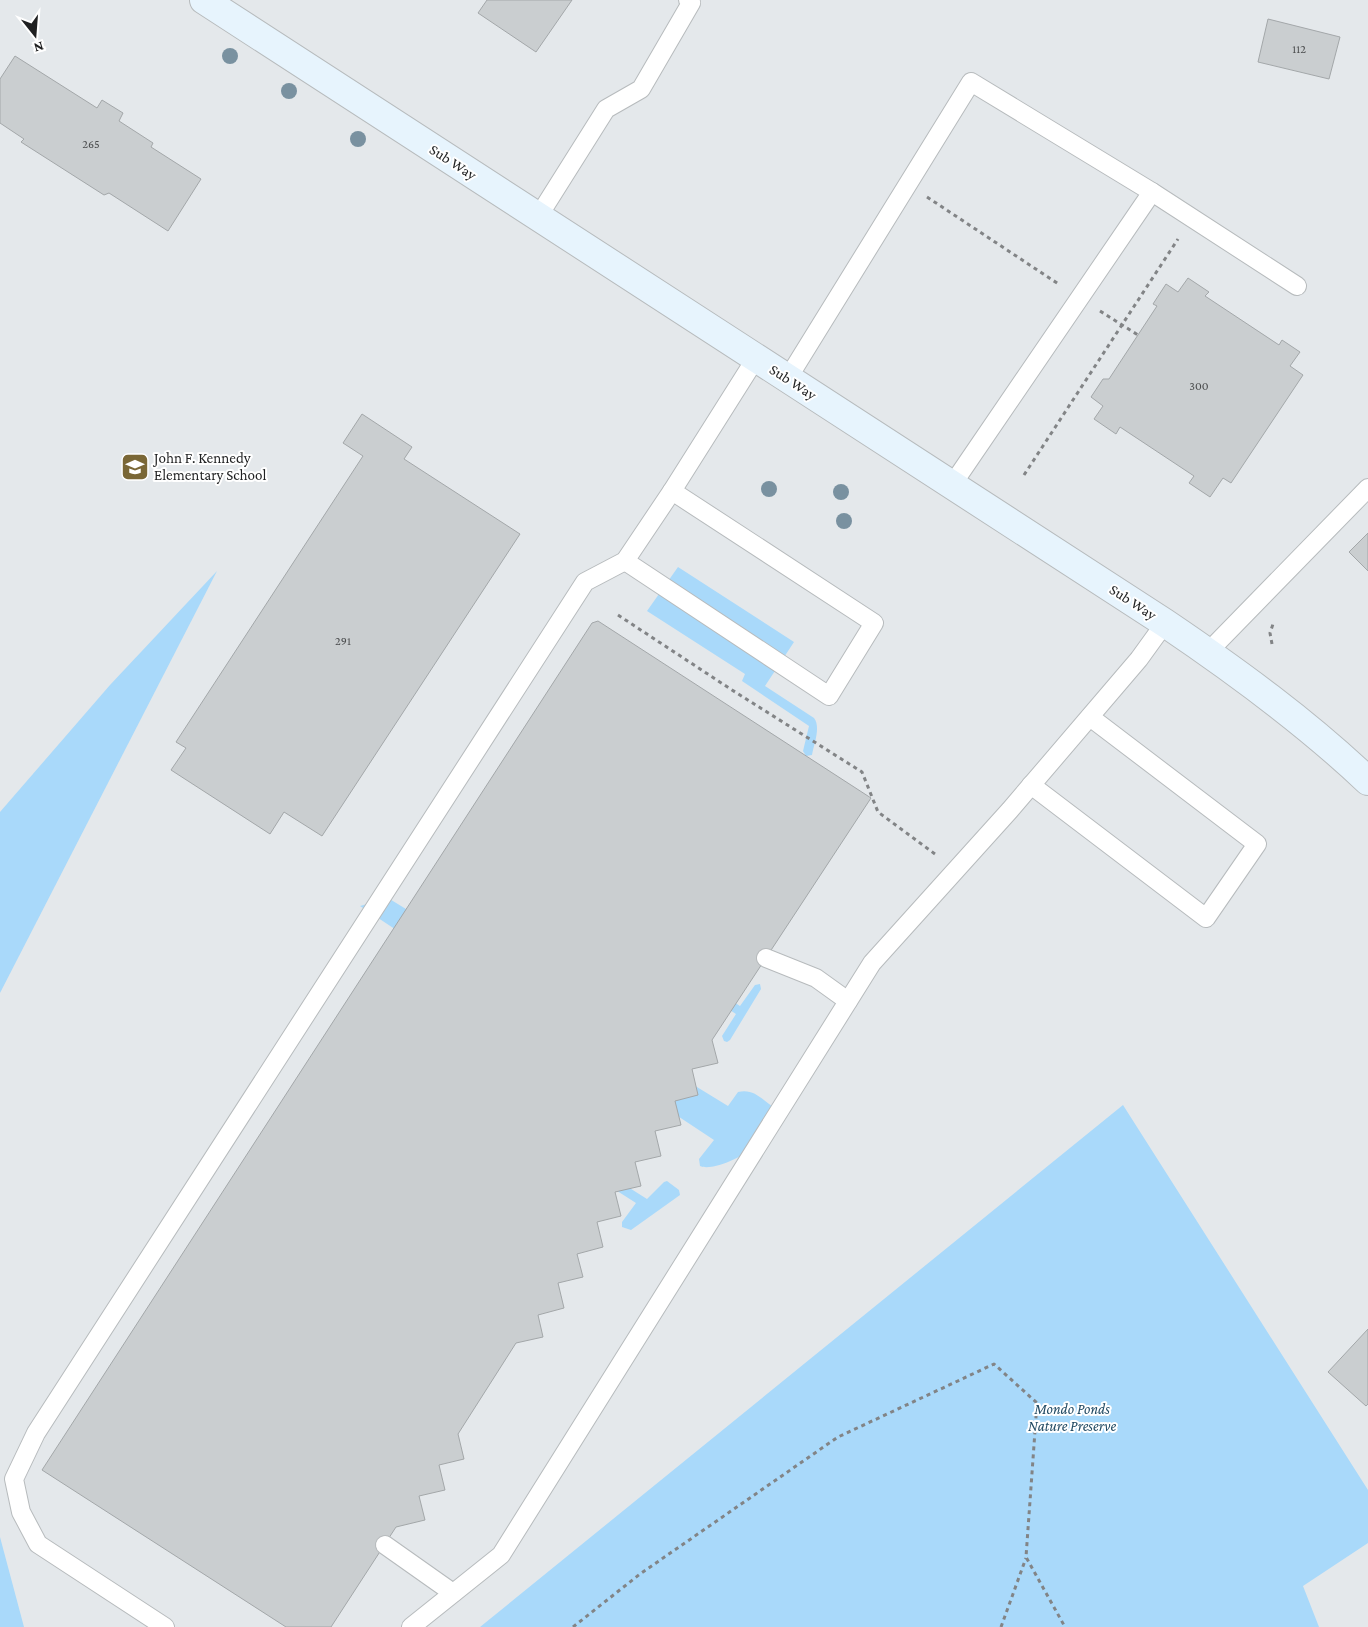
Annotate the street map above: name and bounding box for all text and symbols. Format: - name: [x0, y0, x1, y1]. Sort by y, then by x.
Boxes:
- north arrow: [10, 10, 60, 60]
- text: N: [31, 38, 46, 57]
- house number: 112: [1292, 42, 1306, 56]
- house number: 265: [82, 137, 100, 151]
- street label: Sub Way: [426, 141, 479, 184]
- street label: Sub Way: [766, 361, 819, 404]
- house number: 300: [1189, 379, 1209, 393]
- place label: John F. Kennedy Elementary School: [152, 450, 266, 484]
- school or university icon: John F. Kennedy Elementary School: [120, 452, 150, 482]
- street label: Sub Way: [1106, 581, 1159, 624]
- house number: 291: [335, 634, 351, 648]
- park label: Mondo Ponds Nature Preserve: [1028, 1401, 1116, 1434]

